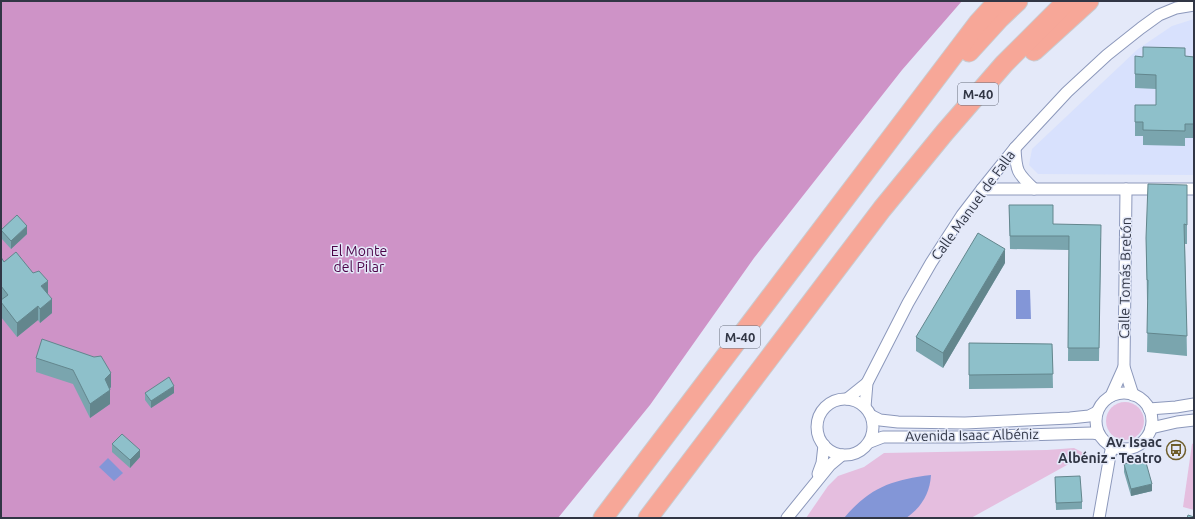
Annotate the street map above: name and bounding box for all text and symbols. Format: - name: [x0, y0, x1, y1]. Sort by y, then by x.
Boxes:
- road number: M-40: [958, 83, 998, 105]
- street label: Calle Manuel de Falla: [928, 147, 1018, 263]
- street label: Calle Tomás Bretón: [1116, 217, 1134, 339]
- park label: El Monte del Pilar: [331, 243, 387, 275]
- road number: M-40: [720, 326, 760, 348]
- street label: Avenida Isaac Albéniz: [905, 426, 1039, 444]
- place label: Av. Isaac Albéniz - Teatro: [1058, 434, 1162, 466]
- bus stop icon: Av. Isaac Albéniz - Teatro: [1165, 439, 1187, 461]

